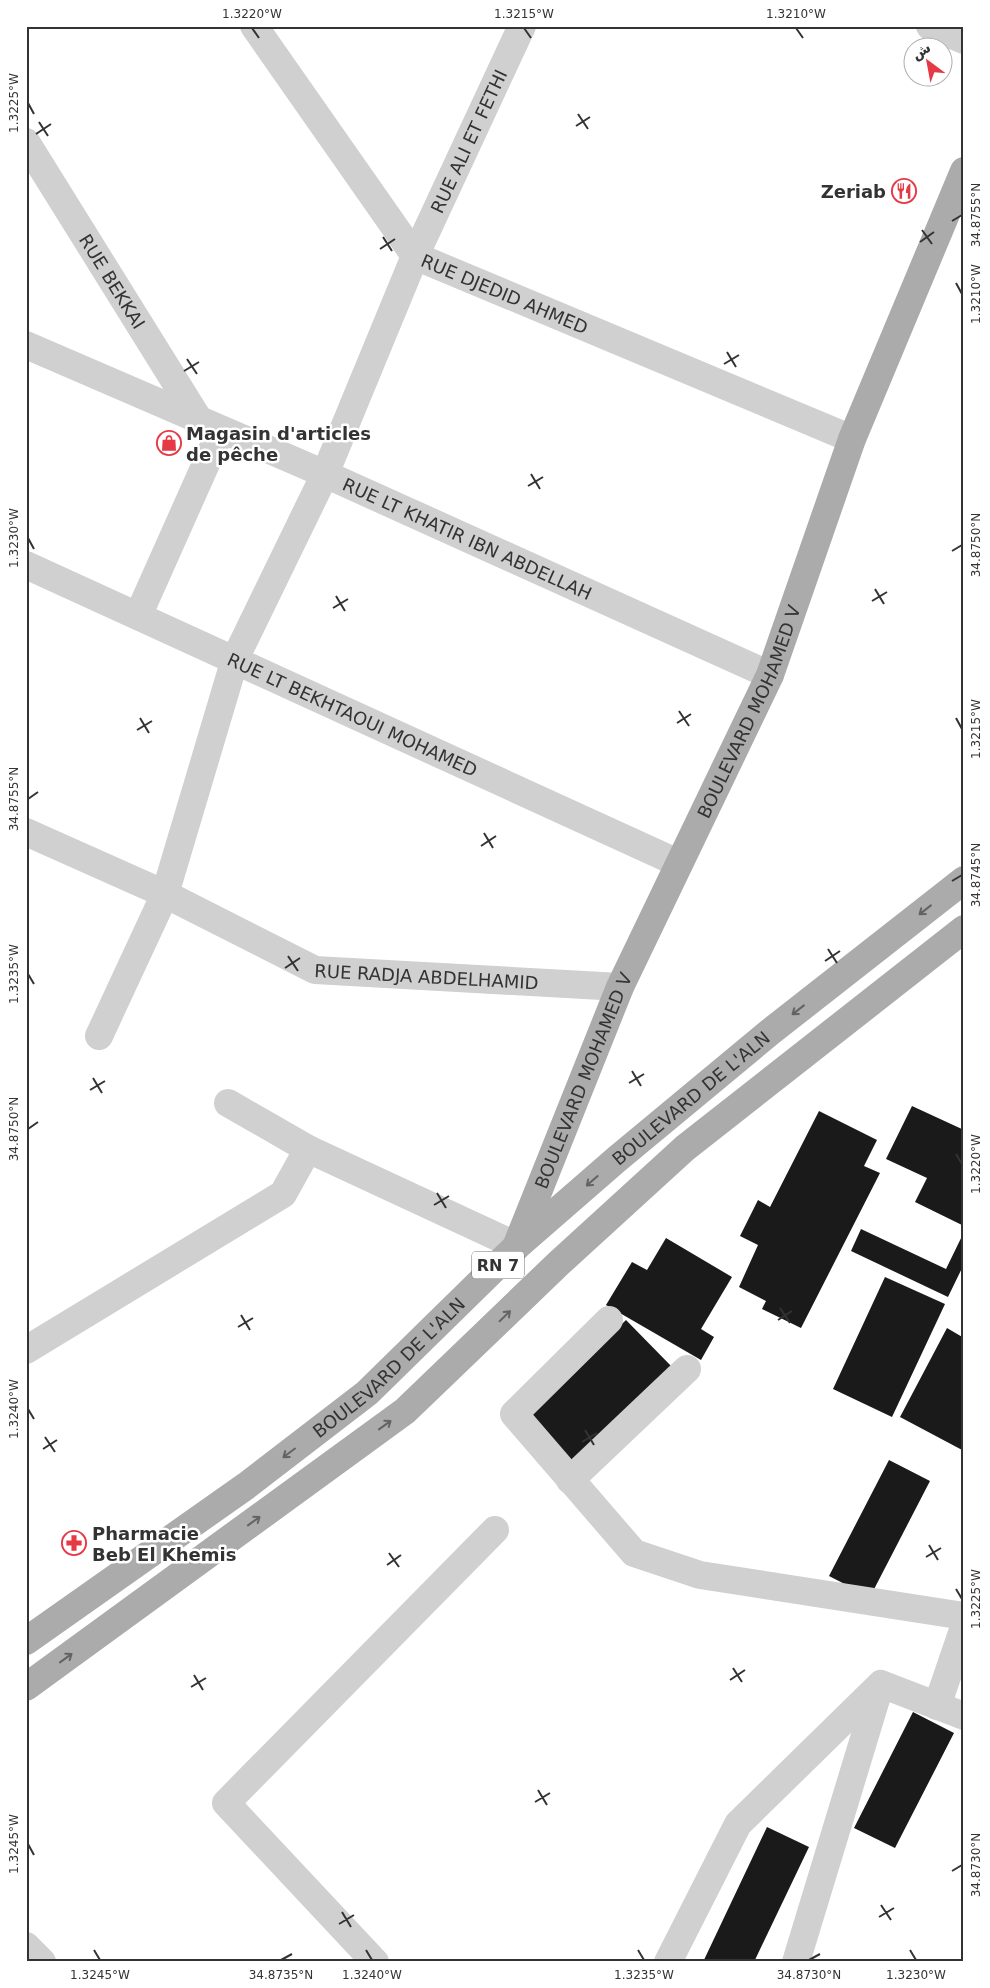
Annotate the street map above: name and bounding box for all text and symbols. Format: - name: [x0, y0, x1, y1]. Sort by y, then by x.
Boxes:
- text: 1.3220°W: [222, 7, 282, 21]
- text: 1.3215°W: [494, 7, 554, 21]
- text: 1.3210°W: [766, 7, 826, 21]
- north arrow: [902, 38, 952, 88]
- text: ش: [909, 39, 934, 63]
- street label: RUE ALI ET FETHI: [426, 66, 511, 216]
- text: 1.3225°W: [7, 73, 21, 133]
- restaurant icon: Zeriab: [891, 178, 917, 204]
- place label: Zeriab: [821, 181, 886, 202]
- text: 34.8755°N: [969, 183, 983, 247]
- street label: RUE BEKKAI: [75, 230, 150, 332]
- street label: RUE DJEDID AHMED: [418, 249, 591, 338]
- text: 1.3210°W: [969, 264, 983, 324]
- place label: Magasin d'articles de pêche: [186, 423, 371, 465]
- shop icon: Magasin d'articles de pêche: [156, 430, 182, 456]
- street label: RUE LT KHATIR IBN ABDELLAH: [340, 473, 595, 604]
- text: 1.3230°W: [7, 508, 21, 568]
- text: 34.8750°N: [969, 513, 983, 577]
- street label: BOULEVARD MOHAMED V: [692, 601, 804, 821]
- street label: RUE LT BEKHTAOUI MOHAMED: [224, 648, 481, 780]
- text: 1.3215°W: [969, 699, 983, 759]
- text: 34.8755°N: [7, 767, 21, 831]
- text: 34.8745°N: [969, 843, 983, 907]
- one-way arrow: [919, 904, 932, 915]
- text: 1.3235°W: [7, 944, 21, 1004]
- street label: RUE RADJA ABDELHAMID: [314, 959, 539, 993]
- street label: BOULEVARD MOHAMED V: [530, 969, 636, 1192]
- one-way arrow: [791, 1005, 804, 1016]
- street label: BOULEVARD DE L'ALN: [608, 1026, 774, 1169]
- text: 34.8750°N: [7, 1097, 21, 1161]
- text: 1.3220°W: [969, 1134, 983, 1194]
- one-way arrow: [585, 1175, 598, 1187]
- road number: RN 7: [472, 1252, 524, 1278]
- street label: BOULEVARD DE L'ALN: [308, 1293, 469, 1441]
- one-way arrow: [498, 1310, 511, 1322]
- text: 1.3240°W: [7, 1379, 21, 1439]
- one-way arrow: [378, 1420, 391, 1431]
- one-way arrow: [282, 1448, 296, 1458]
- one-way arrow: [246, 1516, 260, 1527]
- place label: Pharmacie Beb El Khemis: [92, 1523, 236, 1565]
- pharmacy icon: Pharmacie Beb El Khemis: [61, 1530, 87, 1556]
- text: 1.3225°W: [969, 1569, 983, 1629]
- one-way arrow: [59, 1653, 72, 1664]
- text: 1.3245°W: [7, 1814, 21, 1874]
- text: 34.8730°N: [969, 1833, 983, 1897]
- text: 1.3245°W: [70, 1968, 130, 1982]
- text: 34.8735°N: [249, 1968, 313, 1982]
- text: 1.3240°W: [342, 1968, 402, 1982]
- text: 1.3235°W: [614, 1968, 674, 1982]
- text: 34.8730°N: [777, 1968, 841, 1982]
- text: 1.3230°W: [886, 1968, 946, 1982]

